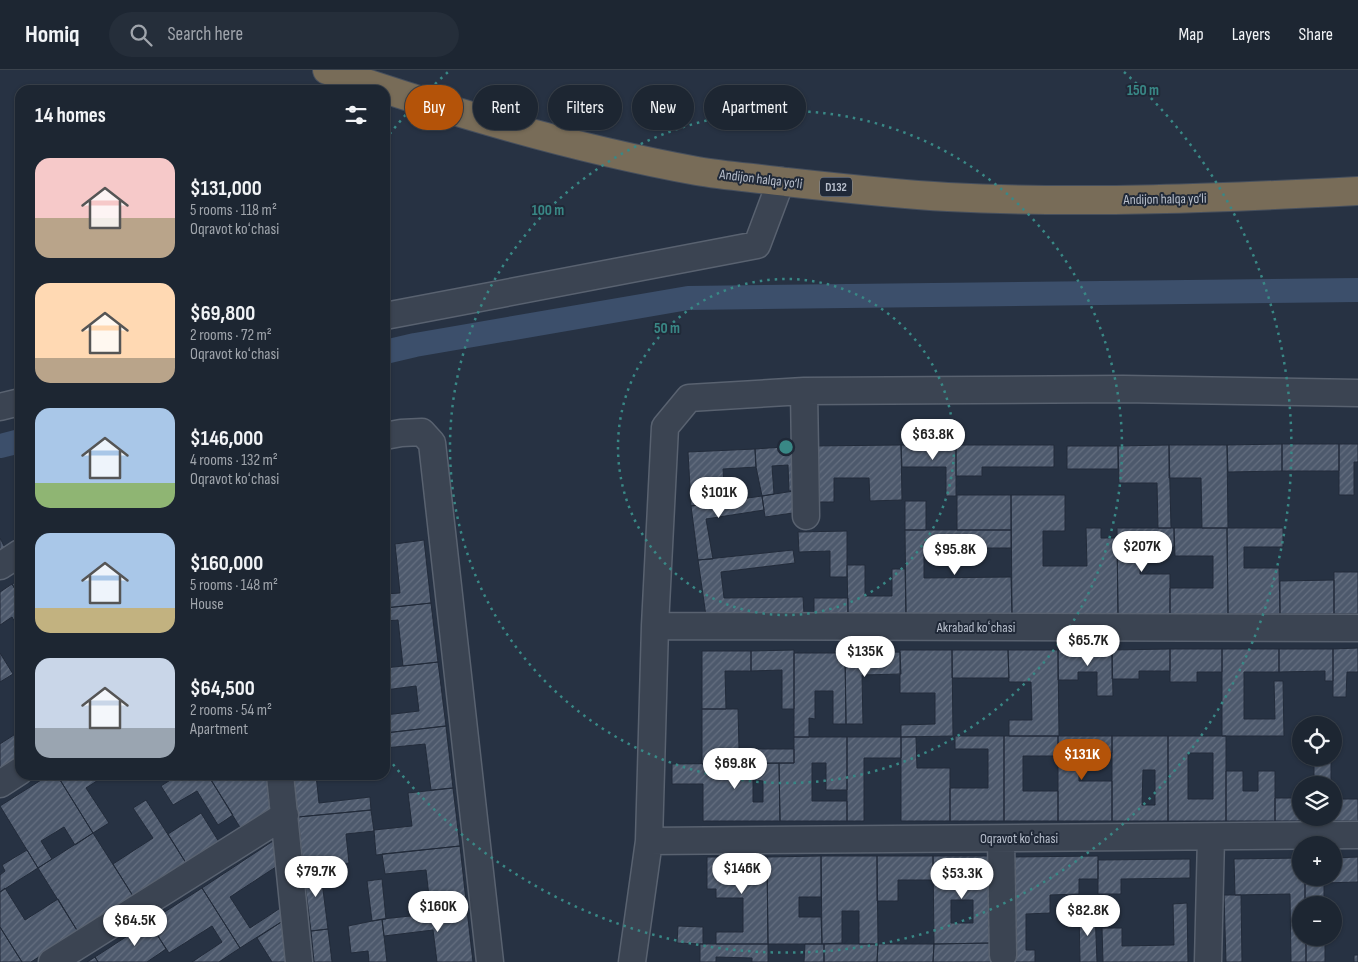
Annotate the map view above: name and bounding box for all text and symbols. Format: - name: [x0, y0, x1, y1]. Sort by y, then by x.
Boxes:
- search box: [109, 12, 459, 57]
- text: Homiq: [25, 20, 79, 49]
- icon: search: [127, 21, 155, 49]
- text: Search here: [167, 23, 243, 46]
- text: Map: [1179, 24, 1204, 45]
- text: Layers: [1232, 24, 1271, 45]
- text: Share: [1299, 24, 1333, 45]
- text: 150 m: [1127, 81, 1159, 100]
- chip: Buy: [405, 85, 463, 130]
- chip: Rent: [473, 85, 538, 130]
- chip: Filters: [548, 85, 622, 130]
- chip: New: [632, 85, 694, 130]
- chip: Apartment: [704, 85, 806, 130]
- icon: filters: [342, 101, 370, 129]
- text: 14 homes: [35, 103, 106, 128]
- street label: Andijon halqa yo‘li: [718, 165, 803, 193]
- text: $131,000: [190, 176, 262, 201]
- icon: home: [75, 178, 135, 238]
- road number: D132: [820, 178, 852, 196]
- street label: Andijon halqa yo‘li: [1122, 190, 1207, 208]
- text: 5 rooms · 118 m²: [190, 201, 277, 220]
- text: 100 m: [532, 201, 564, 220]
- text: Oqravot koʻchasi: [190, 220, 279, 239]
- text: $69,800: [190, 301, 255, 326]
- icon: home: [75, 303, 135, 363]
- text: 50 m: [654, 319, 680, 338]
- text: 2 rooms · 72 m²: [190, 326, 272, 345]
- text: Oqravot koʻchasi: [190, 345, 279, 364]
- pin: $63.8K: [892, 418, 974, 461]
- text: $63.8K: [912, 425, 954, 444]
- text: $146,000: [190, 426, 263, 451]
- icon: home: [75, 428, 135, 488]
- centre of rings: [777, 438, 795, 456]
- text: 4 rooms · 132 m²: [190, 451, 278, 470]
- text: Oqravot koʻchasi: [190, 470, 279, 489]
- pin: $101K: [684, 476, 754, 519]
- text: $101K: [701, 483, 737, 502]
- pin: $207K: [1107, 530, 1177, 573]
- pin: $95.8K: [914, 534, 996, 576]
- text: $207K: [1123, 537, 1161, 556]
- text: $95.8K: [934, 540, 976, 559]
- text: $160,000: [190, 551, 263, 576]
- icon: home: [75, 553, 135, 613]
- text: 5 rooms · 148 m²: [190, 576, 278, 595]
- text: House: [190, 595, 224, 614]
- street label: Akrabad koʻchasi: [936, 619, 1015, 636]
- pin: $65.7K: [1047, 624, 1129, 667]
- text: $65.7K: [1068, 631, 1108, 650]
- pin: $135K: [830, 636, 900, 678]
- text: $135K: [847, 642, 883, 661]
- text: $64,500: [190, 676, 255, 701]
- icon: home: [75, 678, 135, 738]
- text: 2 rooms · 54 m²: [190, 701, 272, 720]
- map controls: [1292, 716, 1342, 946]
- button: locate: [1292, 716, 1342, 766]
- text: Apartment: [190, 720, 248, 739]
- pin: $131K: [1047, 738, 1117, 781]
- text: $131K: [1064, 745, 1100, 764]
- pin: $69.8K: [694, 748, 776, 790]
- text: $69.8K: [714, 754, 756, 773]
- button: layers: [1292, 776, 1342, 826]
- street label: Oqravot koʻchasi: [980, 830, 1058, 847]
- button: +: [1292, 836, 1342, 886]
- pin: $146K: [707, 852, 777, 895]
- pin: $79.7K: [275, 856, 357, 898]
- pin: $53.3K: [921, 858, 1003, 900]
- text: $146K: [723, 859, 761, 878]
- text: $79.7K: [296, 862, 336, 881]
- text: $53.3K: [941, 864, 983, 883]
- pin: $160K: [403, 890, 473, 933]
- pin: $82.8K: [1047, 894, 1129, 937]
- button: −: [1292, 896, 1342, 946]
- text: $160K: [419, 897, 457, 916]
- text: $82.8K: [1067, 901, 1109, 920]
- pin: $64.5K: [94, 904, 176, 947]
- text: $64.5K: [114, 911, 156, 930]

